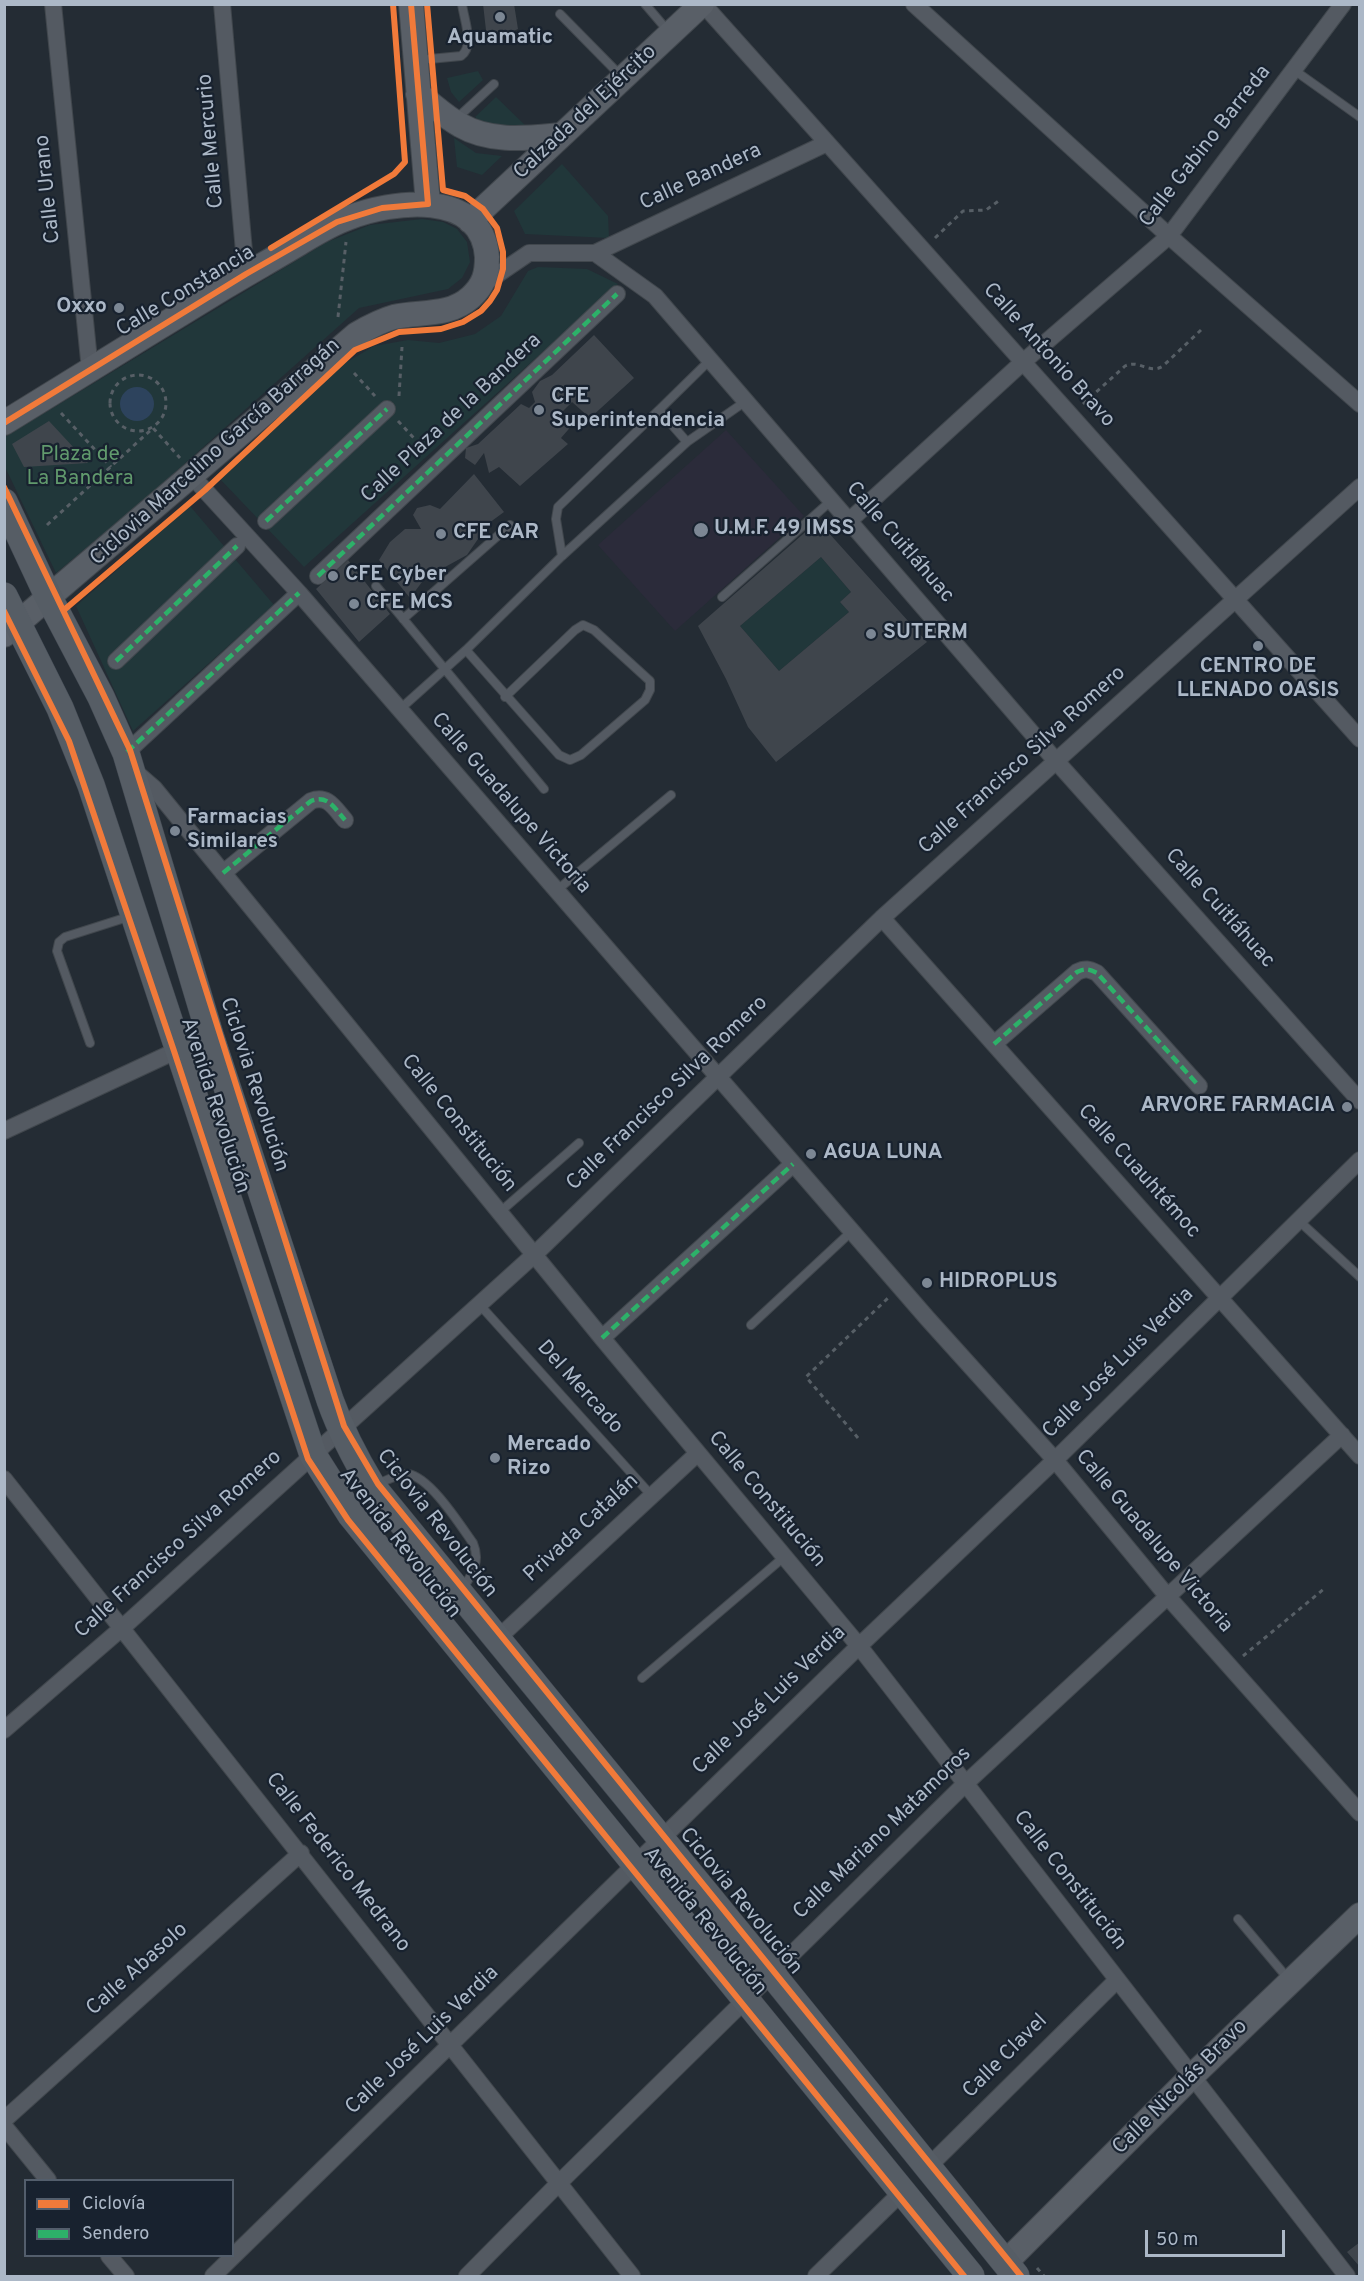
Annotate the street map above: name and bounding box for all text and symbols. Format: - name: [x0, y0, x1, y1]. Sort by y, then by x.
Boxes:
- marker: Aquamatic: [493, 10, 507, 24]
- place label: Aquamatic: [447, 26, 553, 52]
- street label: Calzada del Ejército: [509, 40, 663, 186]
- street label: Calle Gabino Barreda: [1135, 61, 1277, 233]
- street label: Calle Mercurio: [194, 72, 230, 210]
- street label: Calle Urano: [31, 133, 67, 245]
- street label: Calle Bandera: [636, 139, 766, 217]
- street label: Calle Constancia: [112, 241, 260, 343]
- street label: Calle Antonio Bravo: [977, 279, 1119, 433]
- place label: Oxxo: [56, 295, 107, 321]
- marker: Oxxo: [112, 301, 126, 315]
- street label: Calle Plaza de la Bandera: [357, 329, 547, 509]
- street label: Ciclovia Marcelino García Barragán: [86, 334, 346, 572]
- place label: CFE Superintendencia: [551, 385, 725, 435]
- marker: CFE Superintendencia: [532, 403, 546, 417]
- park label: Plaza de La Bandera: [26, 443, 134, 493]
- street label: Calle Cuitláhuac: [840, 477, 958, 609]
- place label: U.M.F. 49 IMSS: [714, 517, 854, 543]
- place label: CFE CAR: [453, 521, 539, 547]
- marker: U.M.F. 49 IMSS: [692, 521, 710, 539]
- marker: CFE CAR: [434, 527, 448, 541]
- place label: CFE Cyber: [345, 563, 447, 589]
- marker: CFE Cyber: [326, 569, 340, 583]
- place label: CFE MCS: [366, 591, 453, 617]
- marker: CFE MCS: [347, 597, 361, 611]
- place label: SUTERM: [883, 621, 968, 647]
- marker: SUTERM: [864, 627, 878, 641]
- marker: CENTRO DE LLENADO OASIS: [1251, 639, 1265, 653]
- place label: CENTRO DE LLENADO OASIS: [1177, 655, 1339, 705]
- street label: Calle Francisco Silva Romero: [914, 661, 1132, 861]
- street label: Calle Guadalupe Victoria: [425, 708, 595, 900]
- place label: Farmacias Similares: [187, 806, 287, 856]
- marker: Farmacias Similares: [168, 824, 182, 838]
- street label: Calle Cuitláhuac: [1159, 844, 1279, 974]
- street label: Calle Francisco Silva Romero: [562, 991, 774, 1197]
- street label: Ciclovia Revolución: [213, 995, 293, 1175]
- street label: Avenida Revolución: [174, 1015, 254, 1197]
- street label: Calle Constitución: [395, 1050, 521, 1198]
- place label: ARVORE FARMACIA: [1141, 1094, 1335, 1120]
- street label: Calle Cuauhtémoc: [1071, 1100, 1205, 1244]
- marker: ARVORE FARMACIA: [1340, 1100, 1354, 1114]
- place label: AGUA LUNA: [823, 1141, 943, 1167]
- marker: AGUA LUNA: [804, 1147, 818, 1161]
- place label: HIDROPLUS: [939, 1270, 1058, 1296]
- marker: HIDROPLUS: [920, 1276, 934, 1290]
- street label: Calle José Luis Verdia: [1038, 1283, 1200, 1445]
- street label: Del Mercado: [530, 1336, 628, 1440]
- street label: Calle Constitución: [702, 1427, 830, 1573]
- place label: Mercado Rizo: [507, 1433, 591, 1483]
- street label: Calle Francisco Silva Romero: [70, 1445, 288, 1645]
- street label: Ciclovia Revolución: [370, 1445, 502, 1603]
- street label: Calle Guadalupe Victoria: [1069, 1445, 1237, 1639]
- marker: Mercado Rizo: [488, 1451, 502, 1465]
- street label: Avenida Revolución: [333, 1464, 465, 1624]
- street label: Privada Catalán: [519, 1469, 645, 1589]
- street label: Calle José Luis Verdia: [688, 1621, 852, 1781]
- street label: Calle Mariano Matamoros: [789, 1742, 977, 1926]
- street label: Calle Federico Medrano: [259, 1768, 415, 1958]
- street label: Calle Constitución: [1007, 1806, 1131, 1956]
- street label: Ciclovia Revolución: [673, 1823, 807, 1981]
- street label: Avenida Revolución: [636, 1843, 772, 2001]
- street label: Calle Abasolo: [82, 1918, 194, 2022]
- street label: Calle José Luis Verdia: [341, 1961, 505, 2121]
- street label: Calle Clavel: [958, 2009, 1054, 2105]
- street label: Calle Nicolás Bravo: [1108, 2015, 1254, 2161]
- legend: [24, 2179, 234, 2257]
- text: Ciclovía: [82, 2193, 145, 2216]
- scale bar: [1148, 2218, 1288, 2256]
- text: Sendero: [82, 2223, 149, 2246]
- text: 50 m: [1156, 2229, 1198, 2252]

